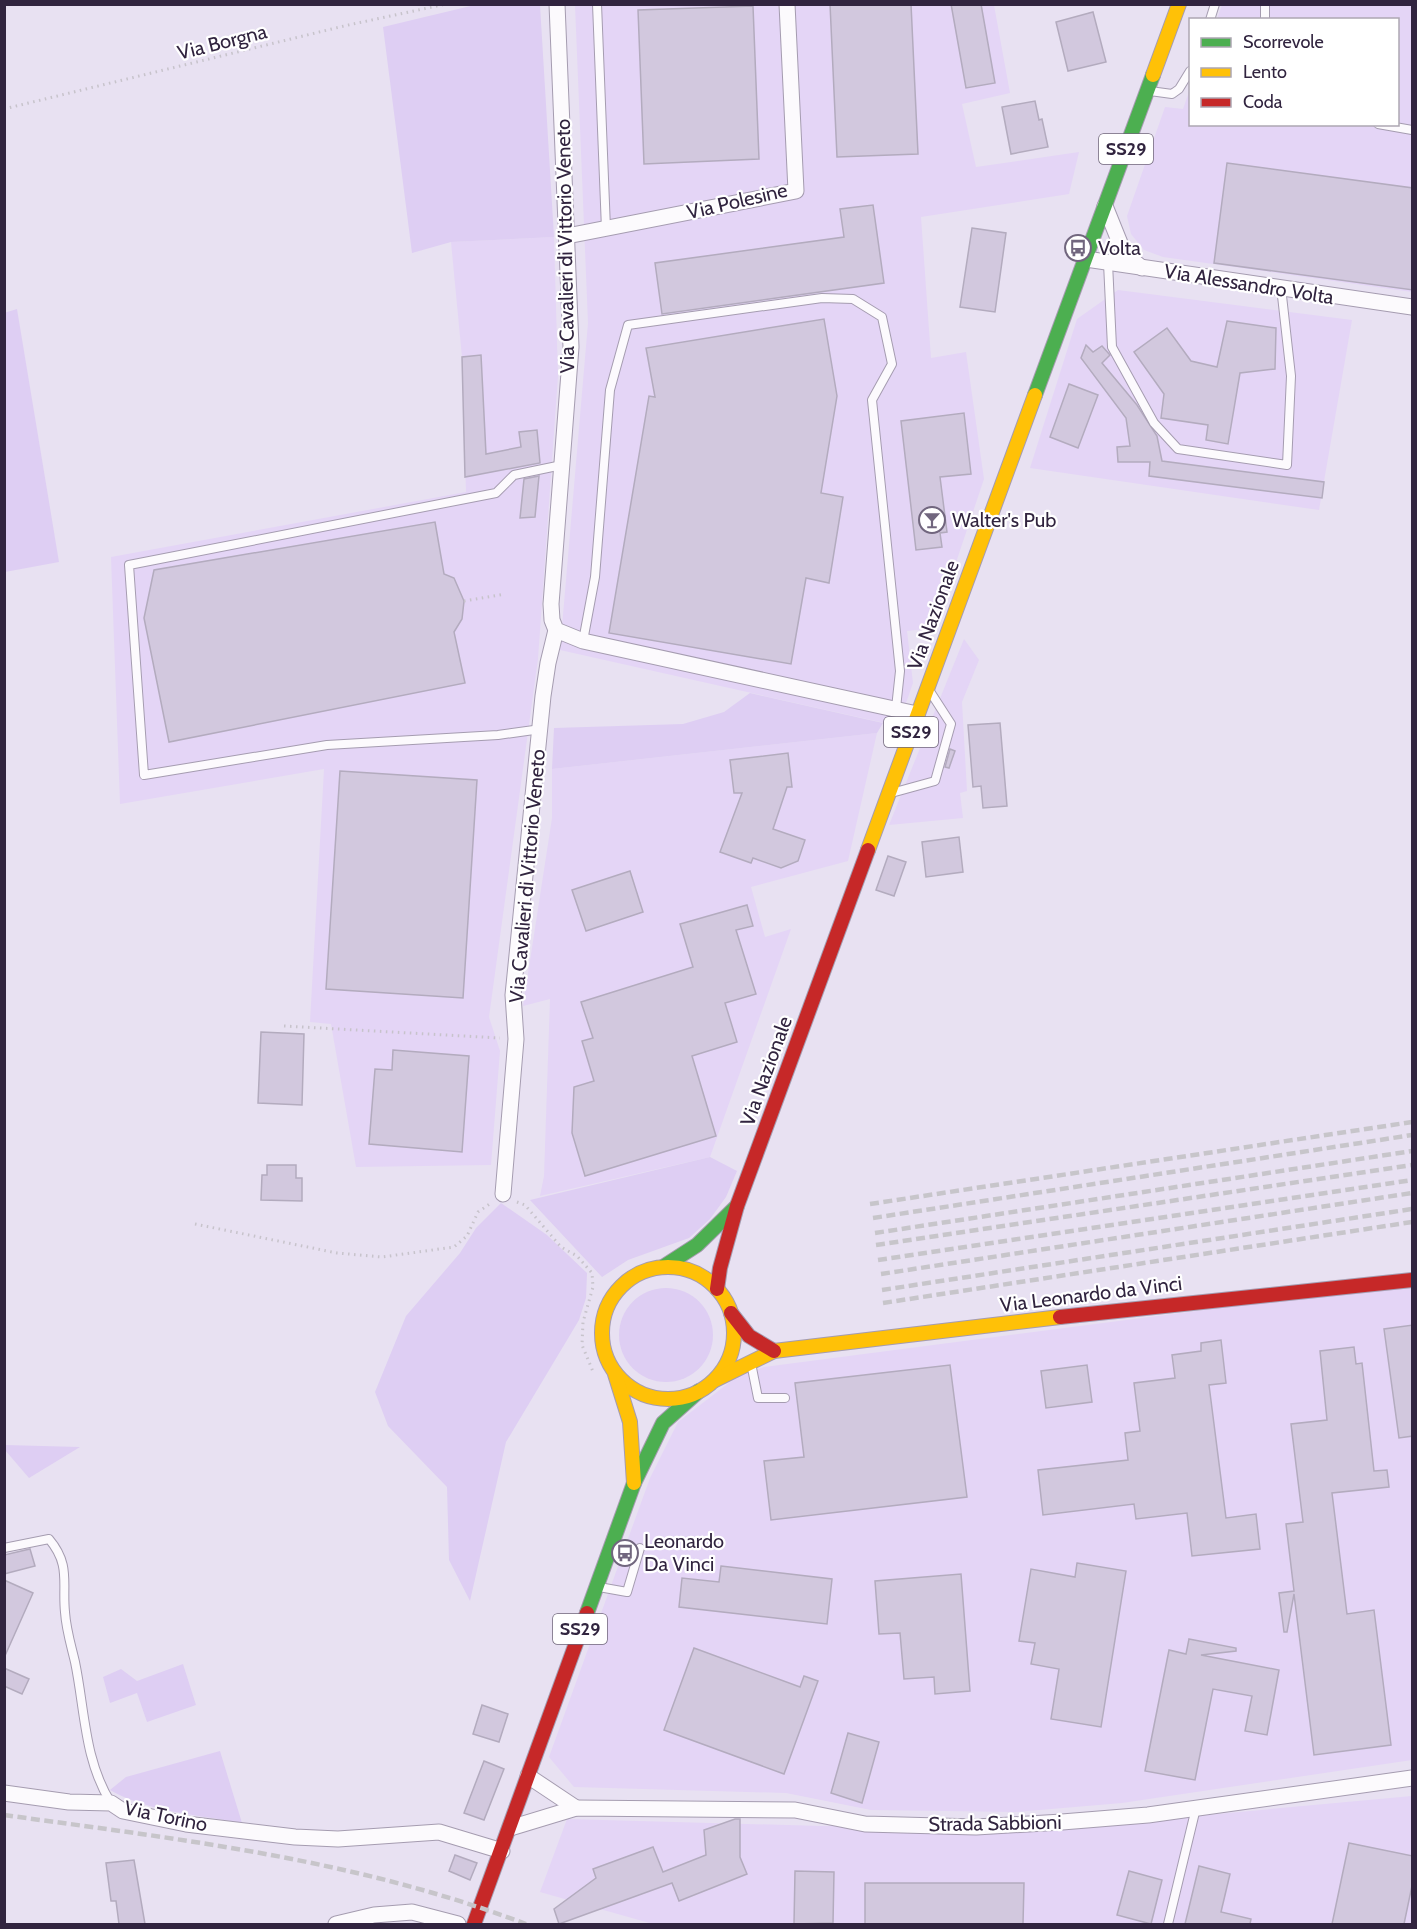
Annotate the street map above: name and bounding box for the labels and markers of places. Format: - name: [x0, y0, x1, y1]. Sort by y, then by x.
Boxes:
- bus stop icon: Volta: [1063, 233, 1093, 263]
- place label: Volta: [1098, 236, 1141, 260]
- bar icon: Walter's Pub: [917, 505, 947, 535]
- place label: Walter's Pub: [952, 508, 1056, 532]
- place label: Leonardo Da Vinci: [644, 1529, 724, 1576]
- bus stop icon: Leonardo Da Vinci: [610, 1538, 640, 1568]

